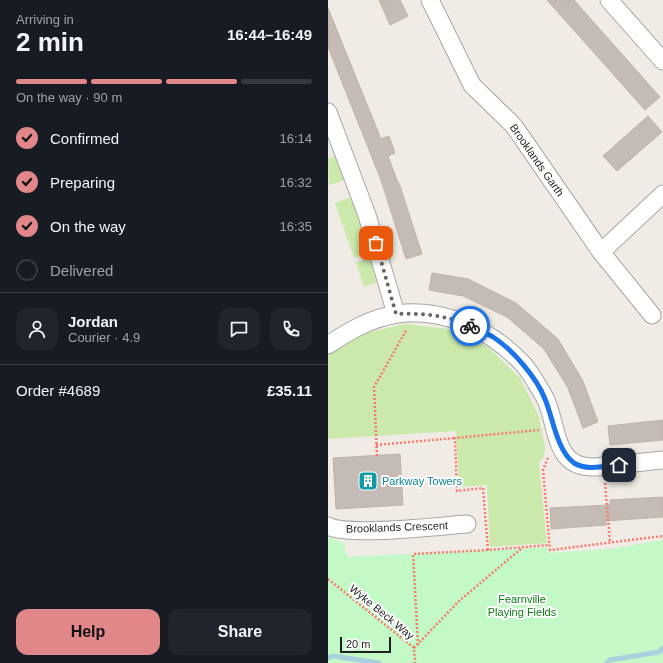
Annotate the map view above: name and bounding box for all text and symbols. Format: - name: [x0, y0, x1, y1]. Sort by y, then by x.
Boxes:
- text: Arriving in: [16, 12, 74, 27]
- text: 16:44–16:49: [227, 26, 312, 43]
- text: 2 min: [16, 27, 84, 57]
- text: On the way · 90 m: [16, 90, 122, 105]
- street label: Brooklands Garth: [508, 121, 566, 199]
- icon: check: [16, 127, 38, 149]
- text: Confirmed: [50, 130, 119, 147]
- text: 16:14: [279, 131, 312, 146]
- icon: check: [16, 171, 38, 193]
- text: Preparing: [50, 174, 115, 191]
- text: 16:32: [279, 175, 312, 190]
- icon: check: [16, 215, 38, 237]
- text: On the way: [50, 218, 126, 235]
- text: 16:35: [279, 219, 312, 234]
- pin: [359, 226, 393, 260]
- icon: bag: [365, 232, 387, 254]
- text: Delivered: [50, 262, 113, 279]
- courier: [450, 306, 490, 346]
- button: person: [16, 308, 58, 350]
- button: chat: [218, 308, 260, 350]
- button: phone: [270, 308, 312, 350]
- text: Jordan: [68, 313, 118, 330]
- icon: bike: [459, 315, 481, 337]
- text: Courier · 4.9: [68, 330, 140, 345]
- text: Order #4689: [16, 382, 100, 399]
- text: £35.11: [267, 382, 312, 399]
- pin: [602, 448, 636, 482]
- icon: home: [608, 454, 630, 476]
- building icon: Parkway Towers: [357, 470, 379, 492]
- place label: Parkway Towers: [382, 475, 462, 487]
- street label: Brooklands Crescent: [346, 519, 448, 535]
- street label: Wyke Beck Way: [347, 582, 417, 642]
- park label: Fearnville Playing Fields: [488, 593, 557, 618]
- button: Help: [16, 609, 160, 655]
- button: Share: [168, 609, 312, 655]
- scale bar: [340, 635, 391, 654]
- text: 20 m: [346, 638, 370, 650]

